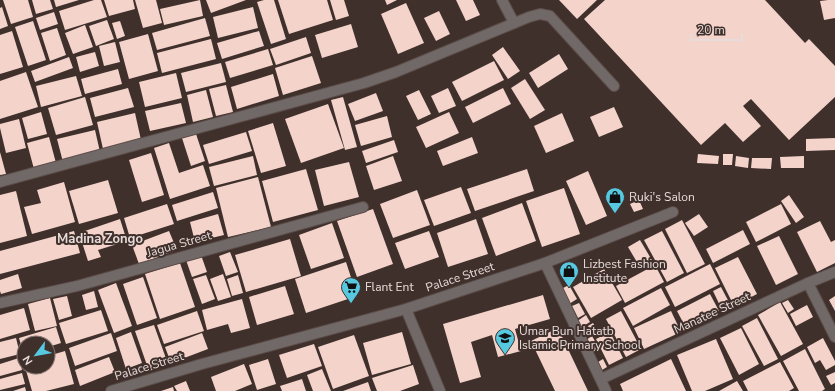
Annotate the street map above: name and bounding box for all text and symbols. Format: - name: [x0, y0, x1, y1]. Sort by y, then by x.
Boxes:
- scale bar: [691, 16, 742, 42]
- text: 20 m: [697, 22, 725, 38]
- shop icon: Ruki's Salon: [604, 186, 626, 214]
- place label: Ruki's Salon: [629, 189, 695, 205]
- street label: Jagua Street: [144, 227, 214, 261]
- district label: Madina Zongo: [57, 230, 143, 248]
- place label: Lizbest Fashion Institute: [583, 256, 666, 286]
- street label: Palace Street: [424, 258, 497, 296]
- shop icon: Lizbest Fashion Institute: [558, 260, 580, 288]
- supermarket icon: Flant Ent: [340, 276, 362, 304]
- place label: Flant Ent: [365, 279, 414, 295]
- street label: Manatee Street: [671, 288, 754, 338]
- place label: Umar Bun Hatatb Islamic Primary School: [519, 323, 642, 353]
- school or university icon: Umar Bun Hatatb Islamic Primary School: [494, 327, 516, 355]
- north arrow: [16, 335, 56, 375]
- street label: Palace Street: [113, 348, 186, 384]
- text: N: [19, 353, 36, 368]

